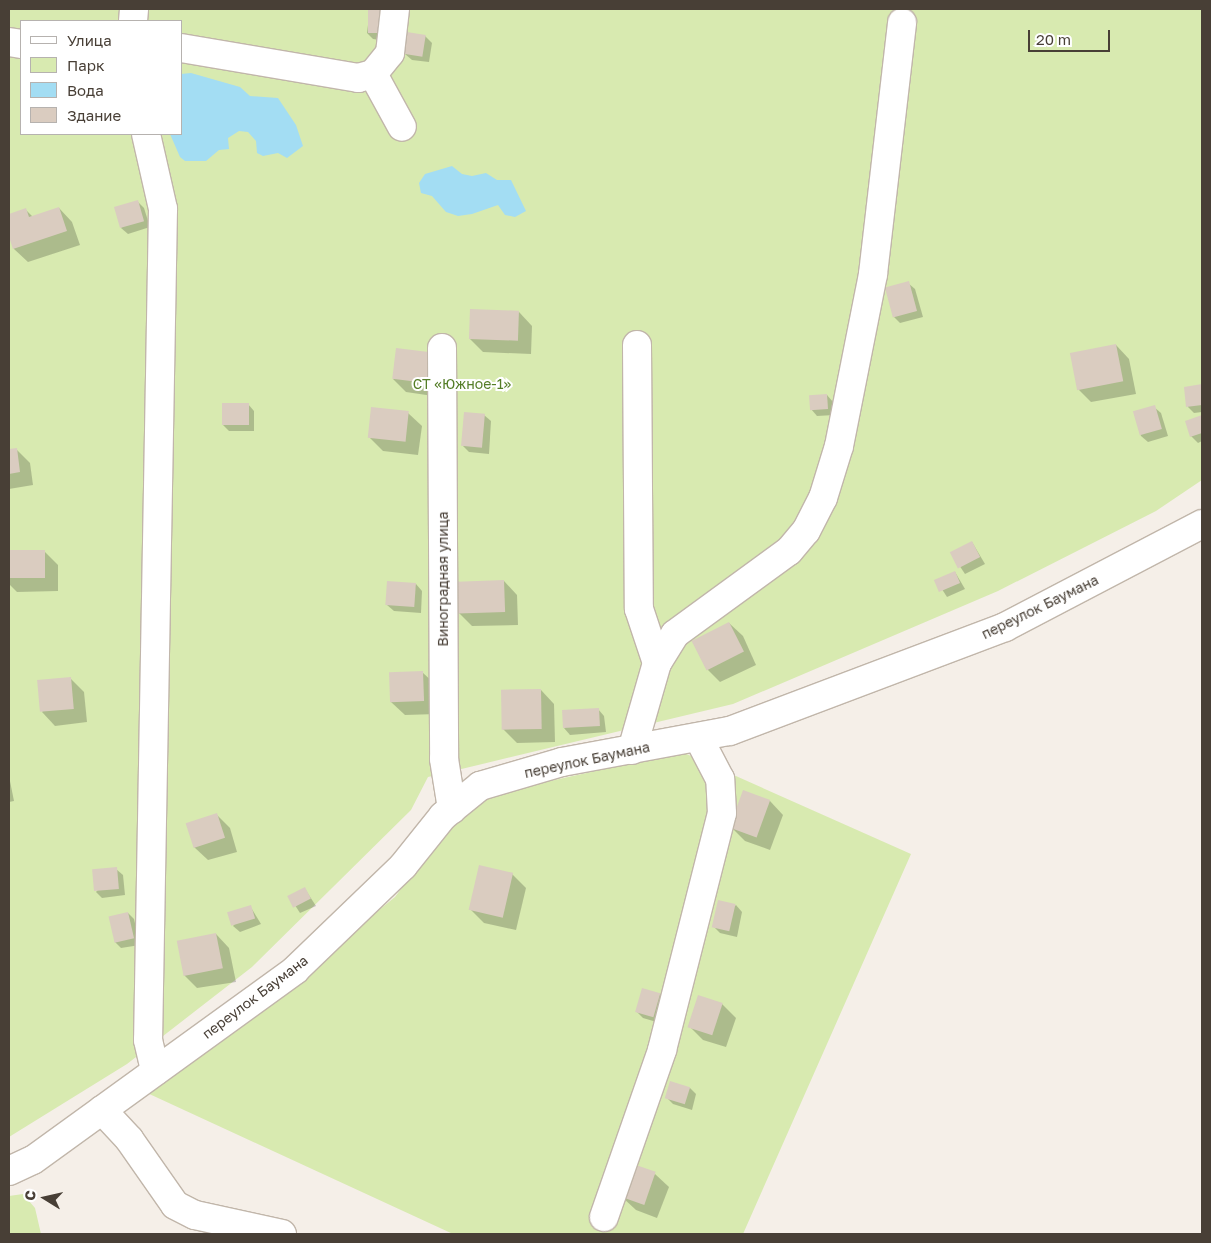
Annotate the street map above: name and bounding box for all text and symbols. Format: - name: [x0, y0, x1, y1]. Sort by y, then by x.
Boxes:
- legend: [20, 20, 182, 135]
- scale bar: [1031, 20, 1114, 52]
- text: 20 m: [1036, 30, 1071, 48]
- text: Улица: [67, 31, 112, 49]
- text: Парк: [67, 56, 105, 74]
- text: Вода: [67, 81, 104, 99]
- text: Здание: [67, 106, 121, 124]
- park label: СТ «Южное-1»: [413, 376, 511, 392]
- street label: Виноградная улица: [435, 511, 451, 647]
- street label: переулок Баумана: [979, 571, 1101, 643]
- street label: переулок Баумана: [523, 738, 651, 782]
- street label: переулок Баумана: [199, 952, 311, 1042]
- north arrow: [20, 1173, 70, 1223]
- text: С: [20, 1189, 39, 1202]

